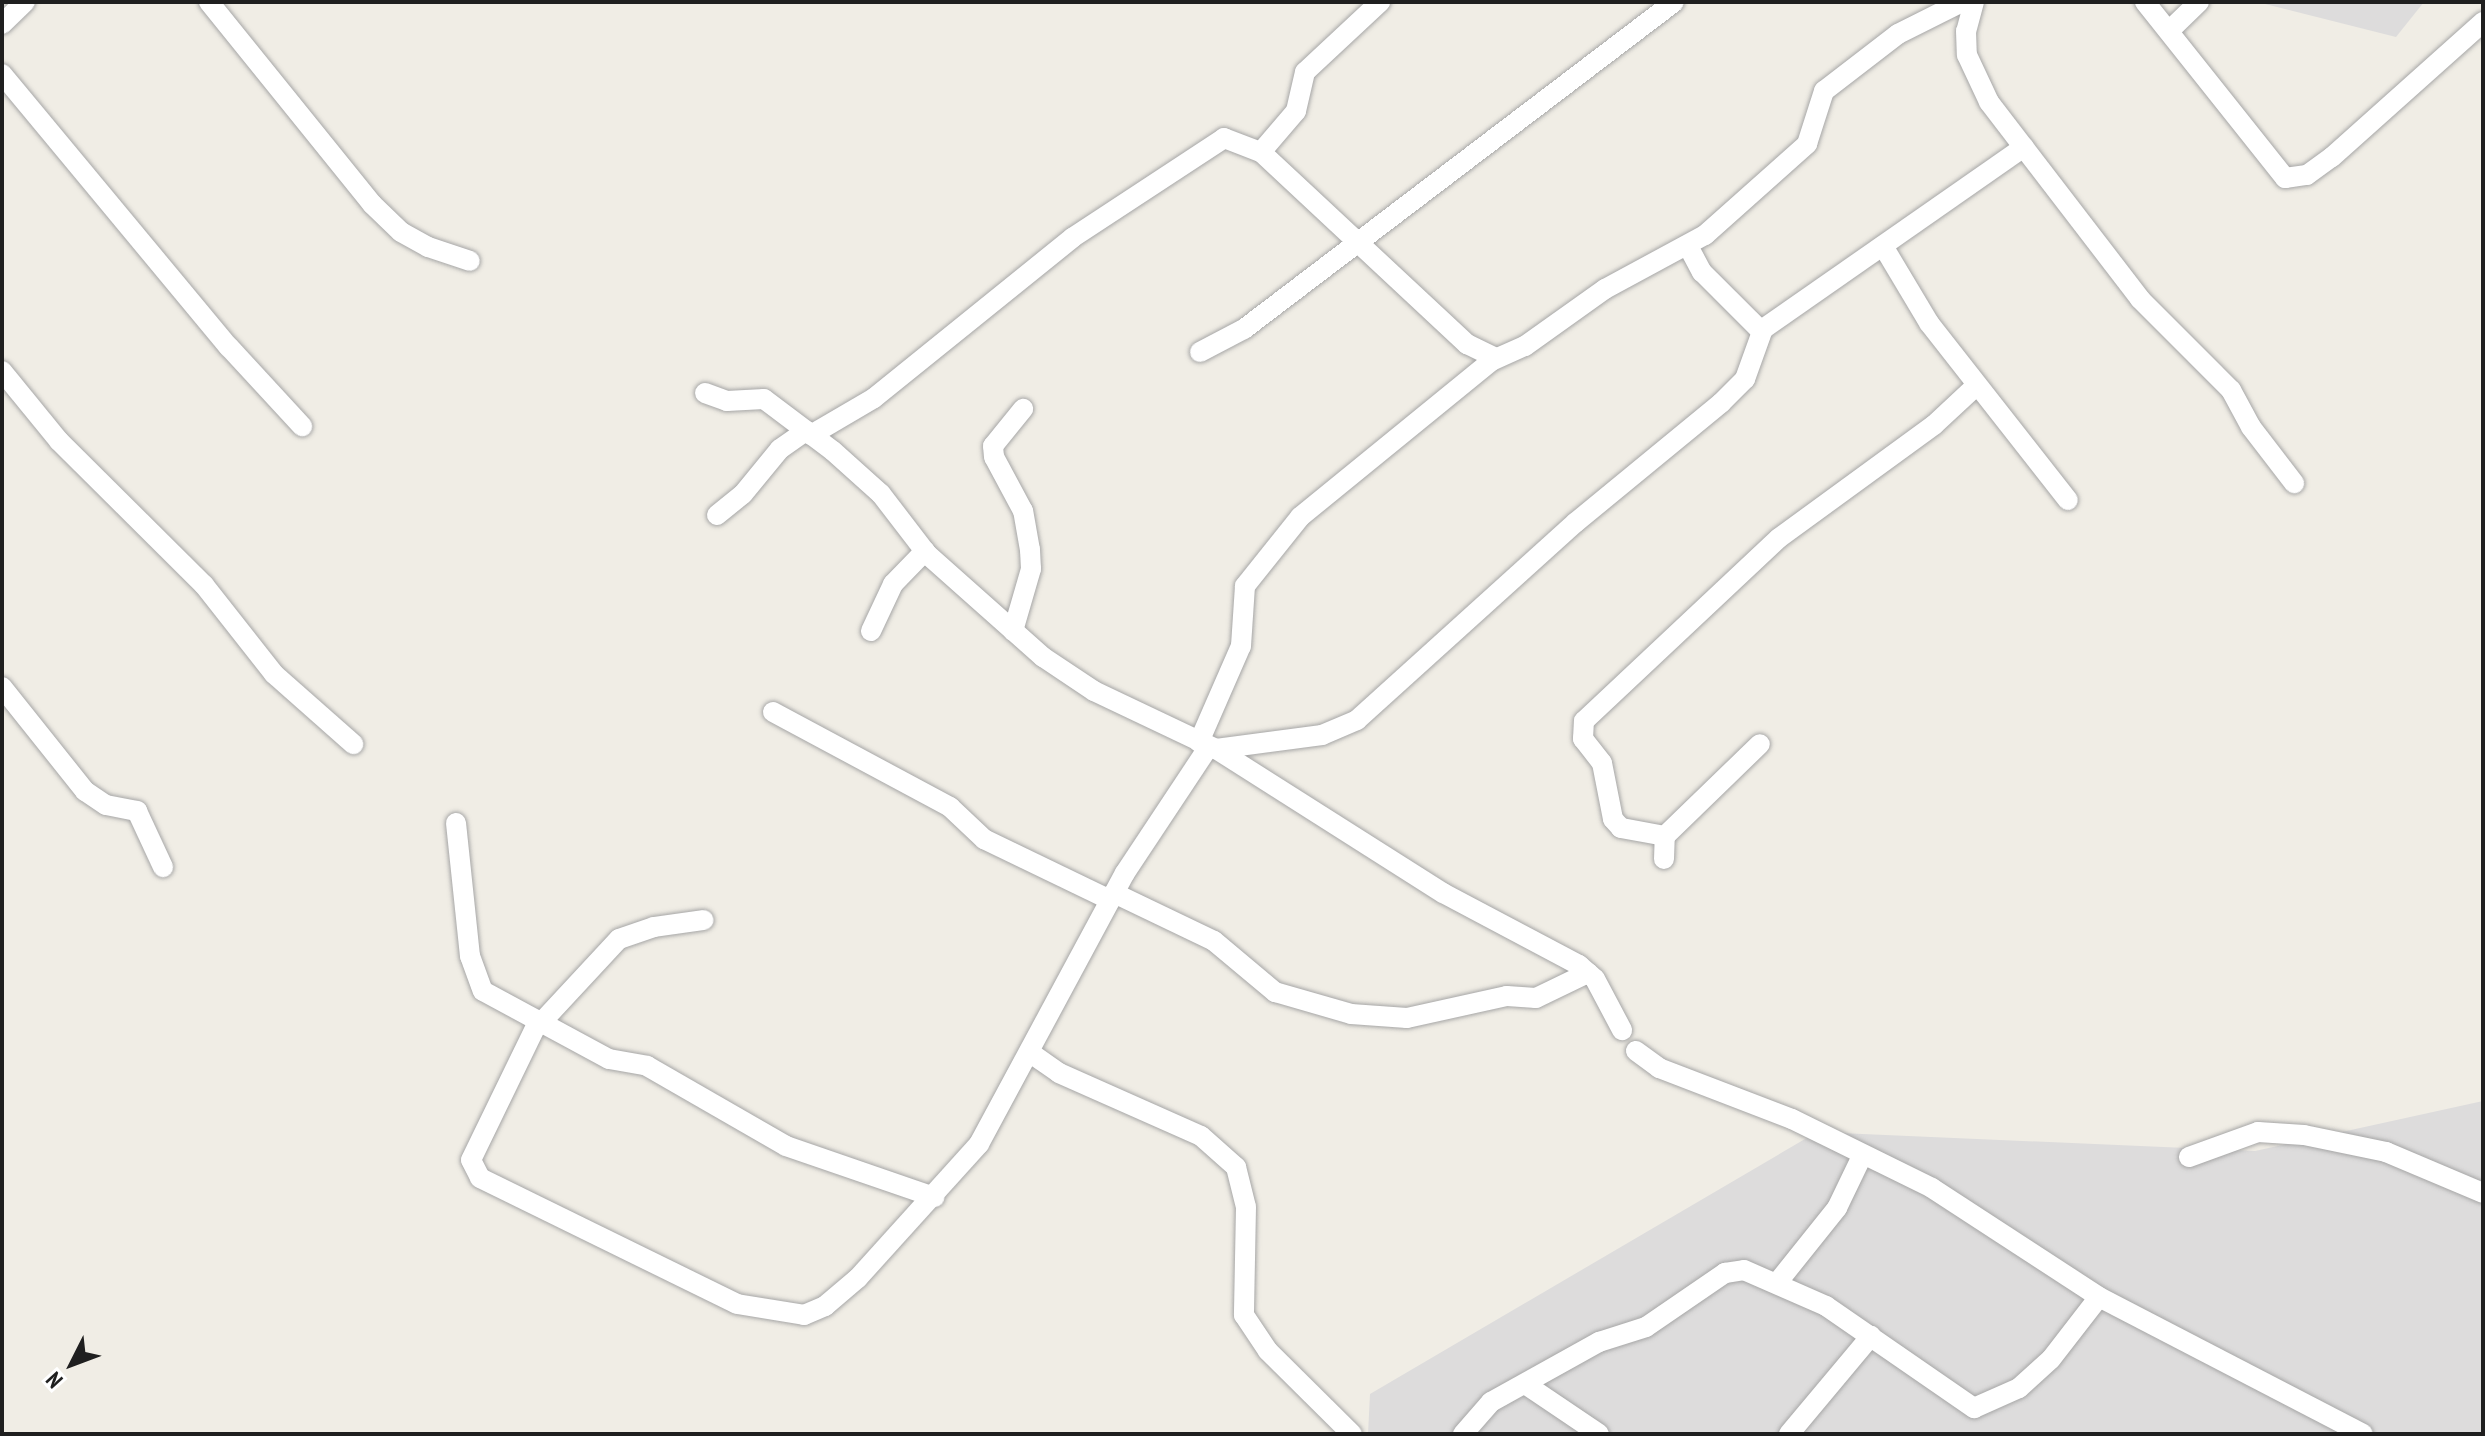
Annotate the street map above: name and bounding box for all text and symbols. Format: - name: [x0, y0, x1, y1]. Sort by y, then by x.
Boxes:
- north arrow: [32, 1324, 112, 1404]
- text: N: [40, 1366, 69, 1394]

